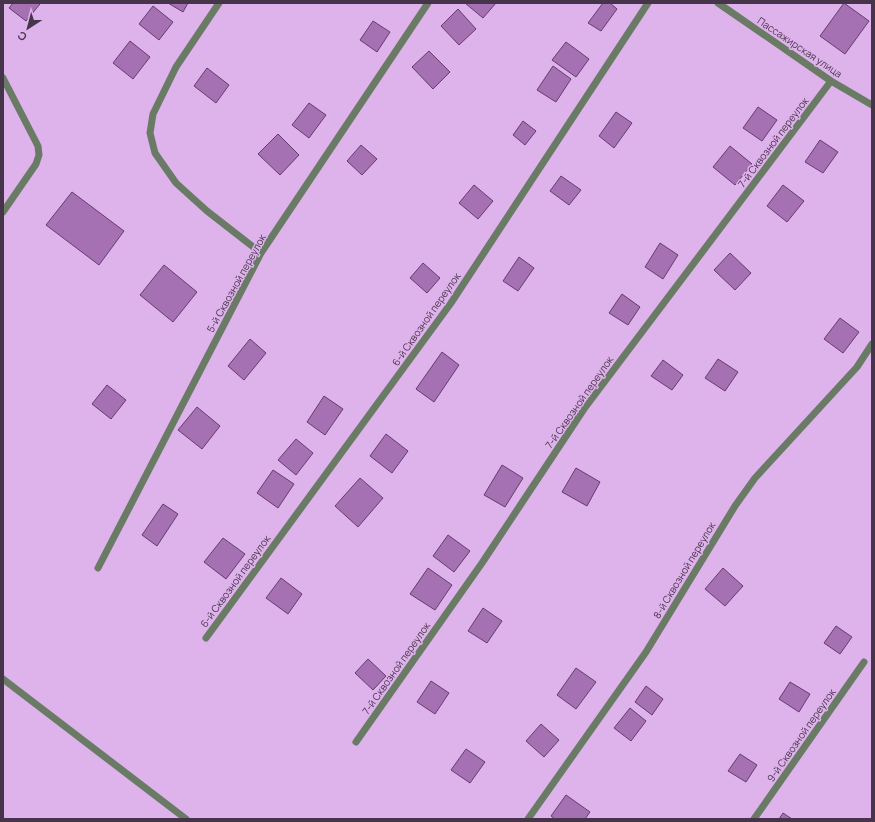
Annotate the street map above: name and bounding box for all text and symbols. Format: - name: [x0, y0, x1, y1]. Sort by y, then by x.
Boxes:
- north arrow: [8, 8, 48, 48]
- street label: Пассажирская улица: [755, 13, 845, 81]
- text: С: [14, 28, 30, 45]
- street label: 7-й Сквозной переулок: [734, 93, 812, 190]
- street label: 5-й Сквозной переулок: [203, 230, 269, 335]
- street label: 6-й Сквозной переулок: [388, 269, 464, 368]
- street label: 7-й Сквозной переулок: [542, 352, 617, 451]
- street label: 8-й Сквозной переулок: [650, 518, 719, 621]
- street label: 6-й Сквозной переулок: [197, 531, 274, 630]
- street label: 7-й Сквозной переулок: [359, 618, 434, 717]
- street label: 9-й Сквозной переулок: [763, 685, 839, 784]

